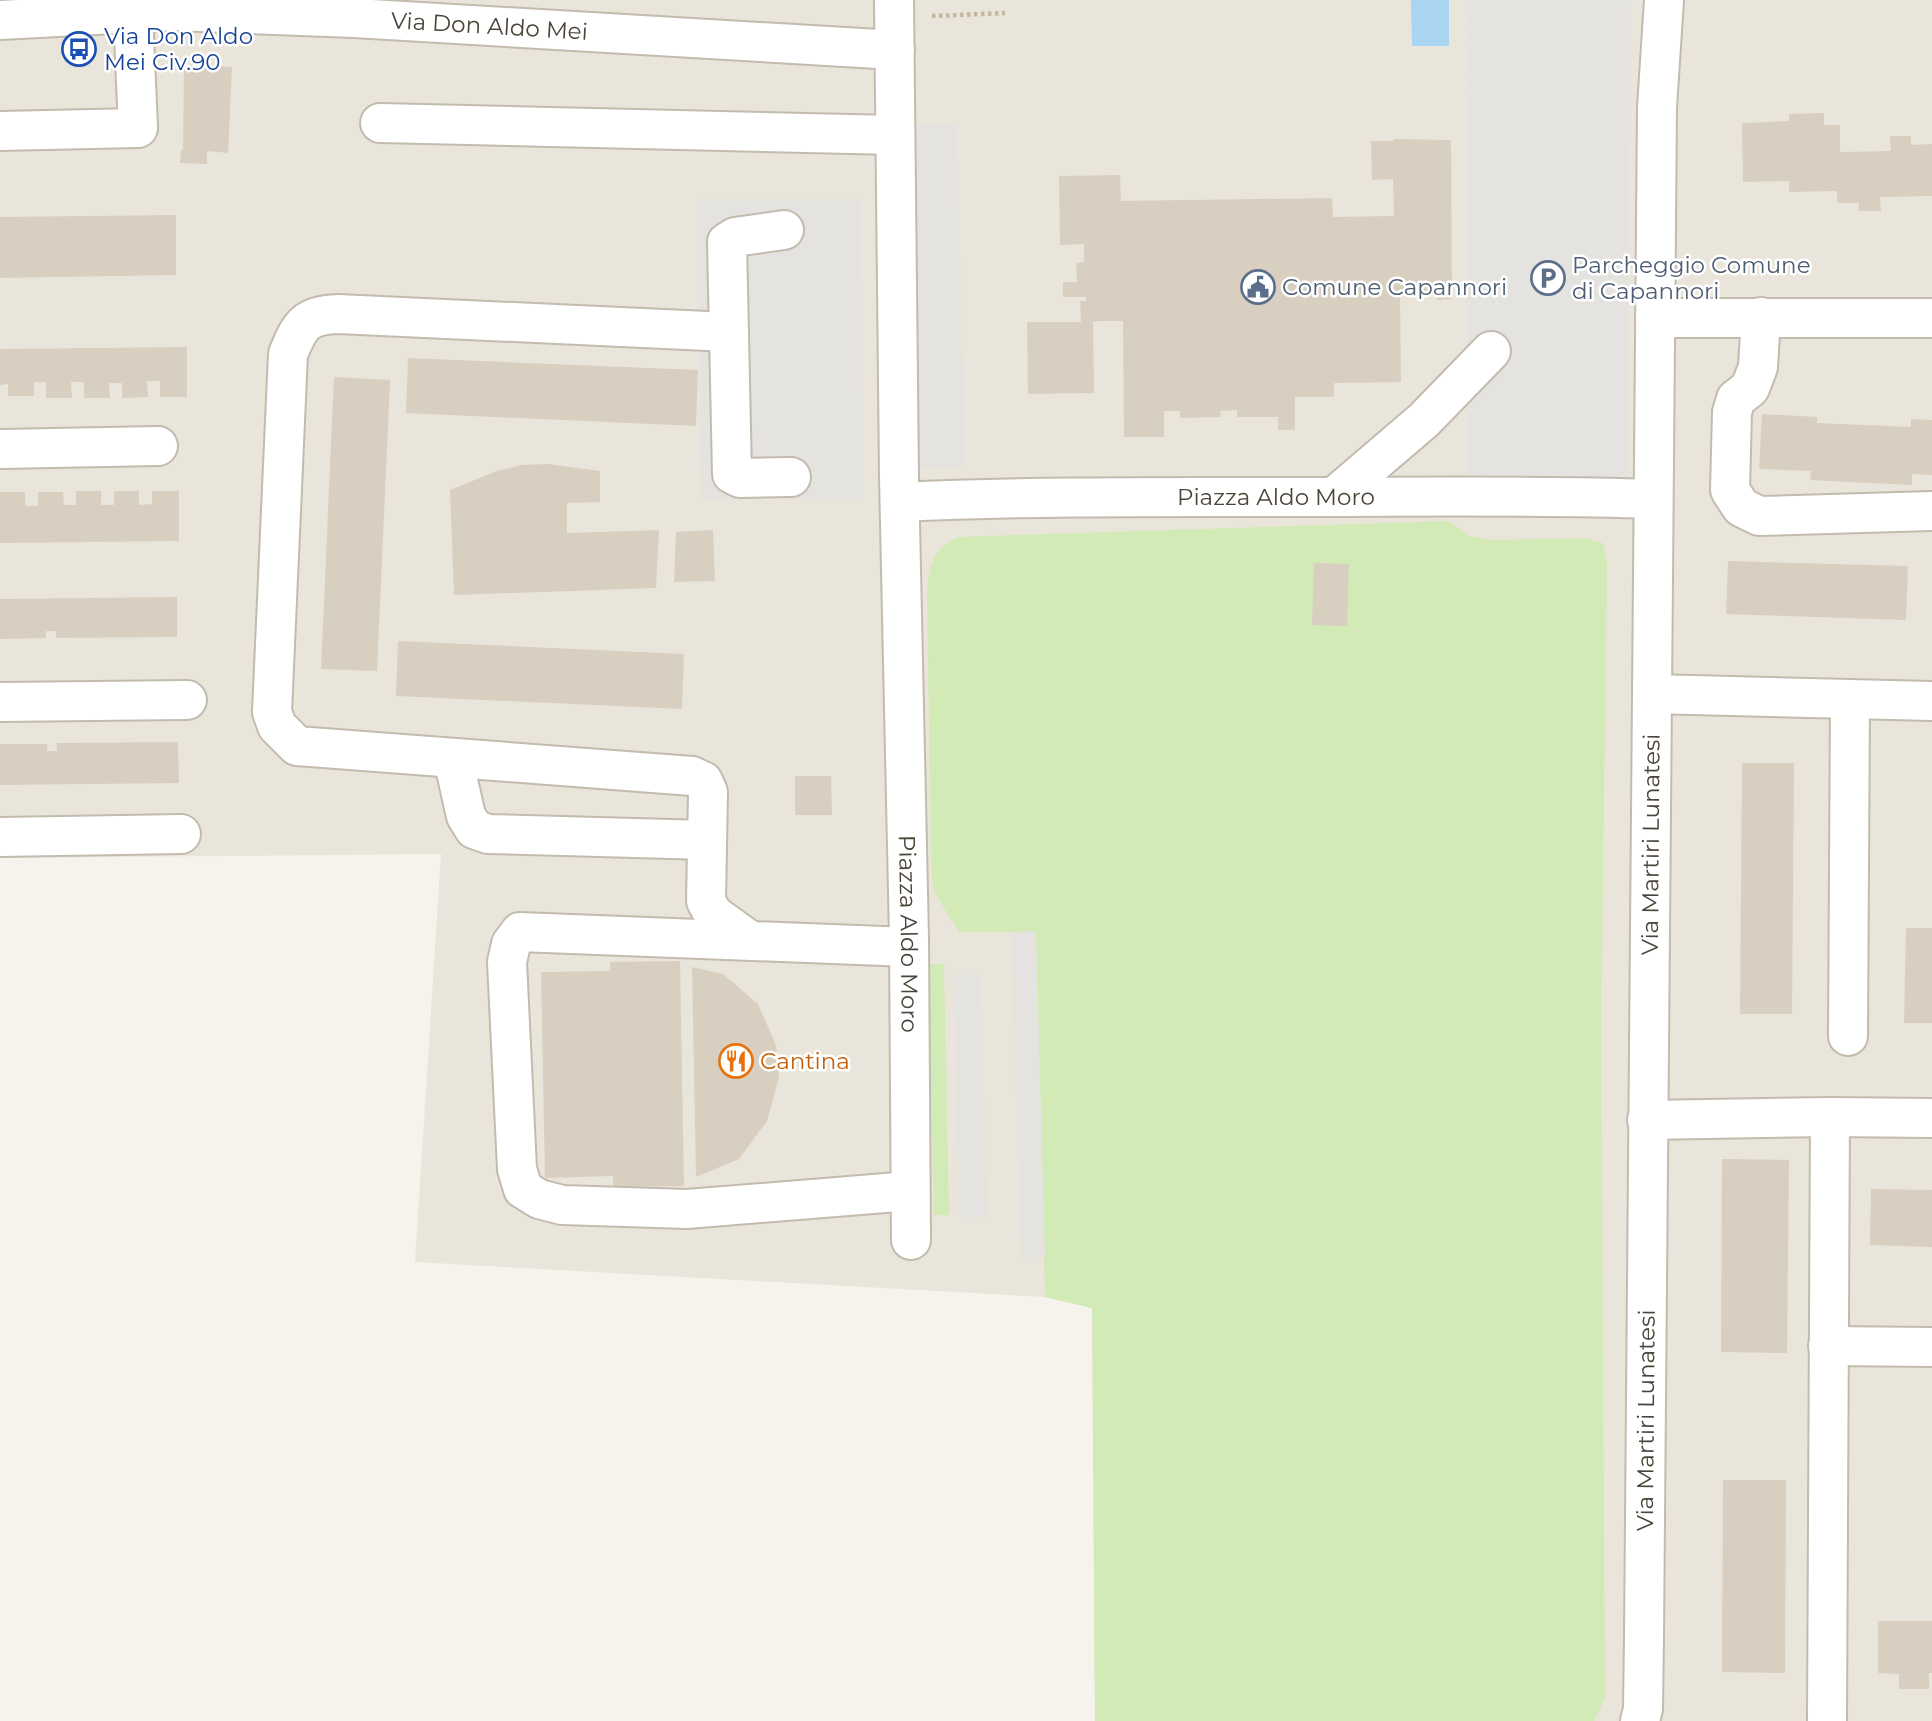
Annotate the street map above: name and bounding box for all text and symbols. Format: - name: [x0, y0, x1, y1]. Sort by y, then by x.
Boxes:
- street label: Via Don Aldo Mei: [390, 6, 589, 46]
- place label: Via Don Aldo Mei Civ.90: [104, 22, 253, 76]
- bus stop icon: Via Don Aldo Mei Civ.90: [60, 30, 98, 68]
- place label: Parcheggio Comune di Capannori: [1572, 251, 1811, 305]
- parking icon: Parcheggio Comune di Capannori: [1529, 259, 1567, 297]
- public building icon: Comune Capannori: [1239, 268, 1277, 306]
- place label: Comune Capannori: [1282, 273, 1507, 301]
- street label: Piazza Aldo Moro: [1177, 483, 1375, 511]
- street label: Via Martiri Lunatesi: [1636, 733, 1666, 955]
- street label: Piazza Aldo Moro: [893, 835, 924, 1033]
- restaurant icon: Cantina: [717, 1042, 755, 1080]
- place label: Cantina: [760, 1047, 850, 1075]
- street label: Via Martiri Lunatesi: [1631, 1309, 1661, 1531]

